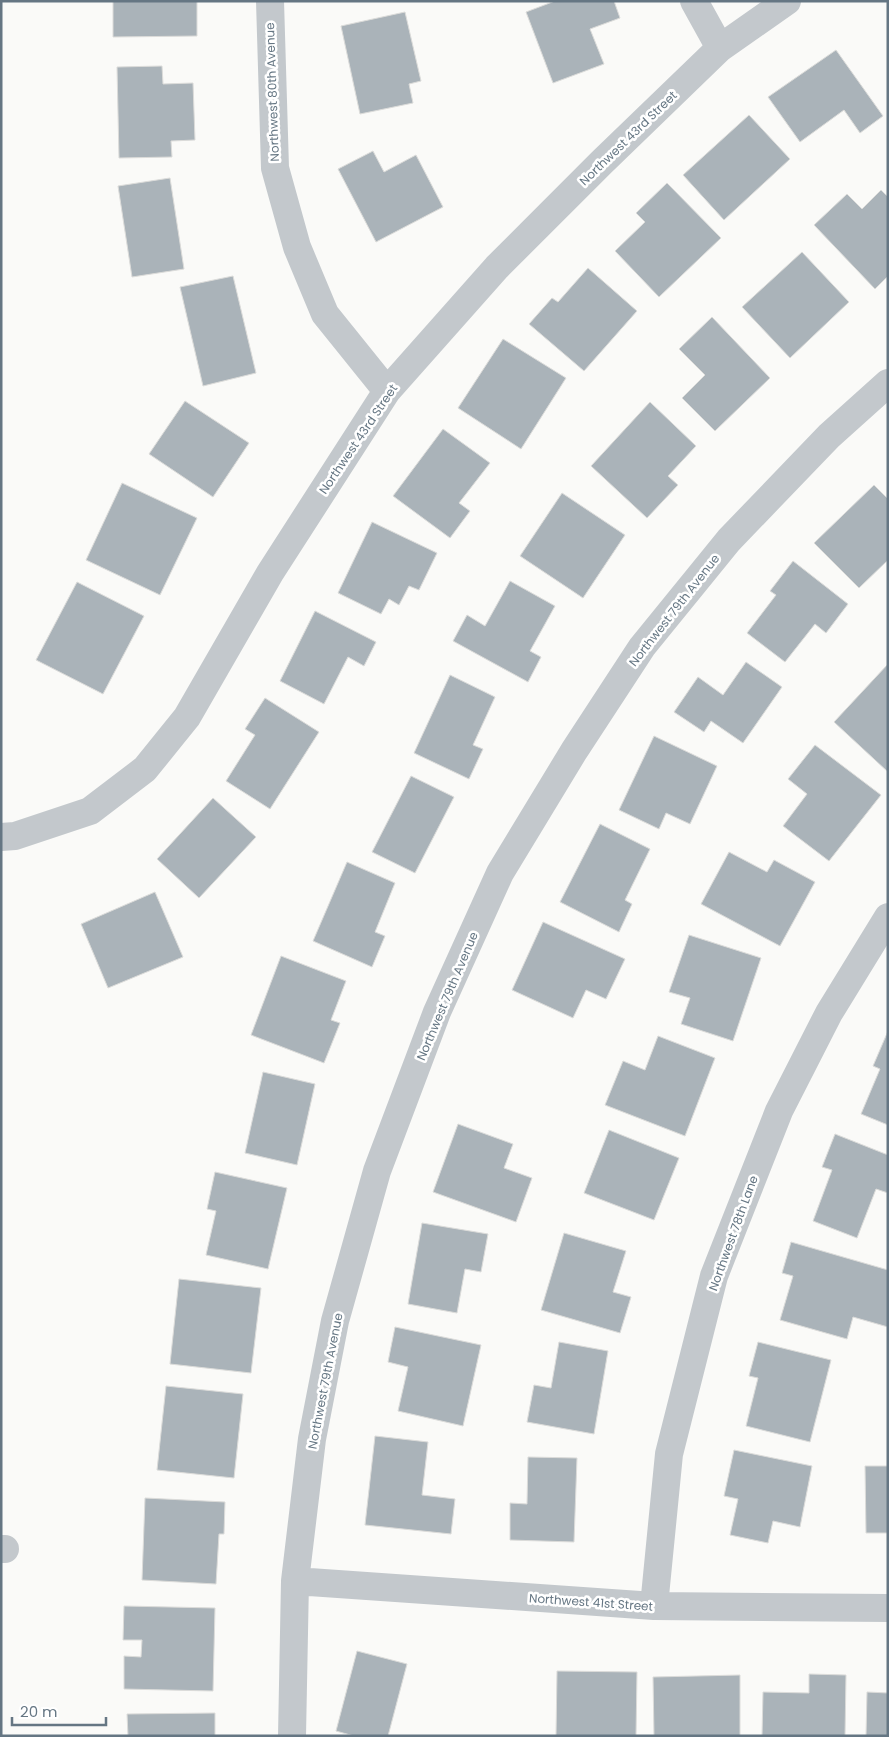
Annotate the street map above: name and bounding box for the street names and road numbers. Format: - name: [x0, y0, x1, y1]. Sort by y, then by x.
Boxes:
- street label: Northwest 80th Avenue: [261, 22, 283, 162]
- street label: Northwest 43rd Street: [576, 87, 680, 189]
- street label: Northwest 43rd Street: [315, 381, 401, 497]
- street label: Northwest 79th Avenue: [625, 550, 723, 670]
- street label: Northwest 79th Avenue: [412, 929, 482, 1063]
- street label: Northwest 78th Lane: [704, 1173, 762, 1293]
- street label: Northwest 79th Avenue: [303, 1312, 347, 1450]
- street label: Northwest 41st Street: [528, 1589, 654, 1615]

